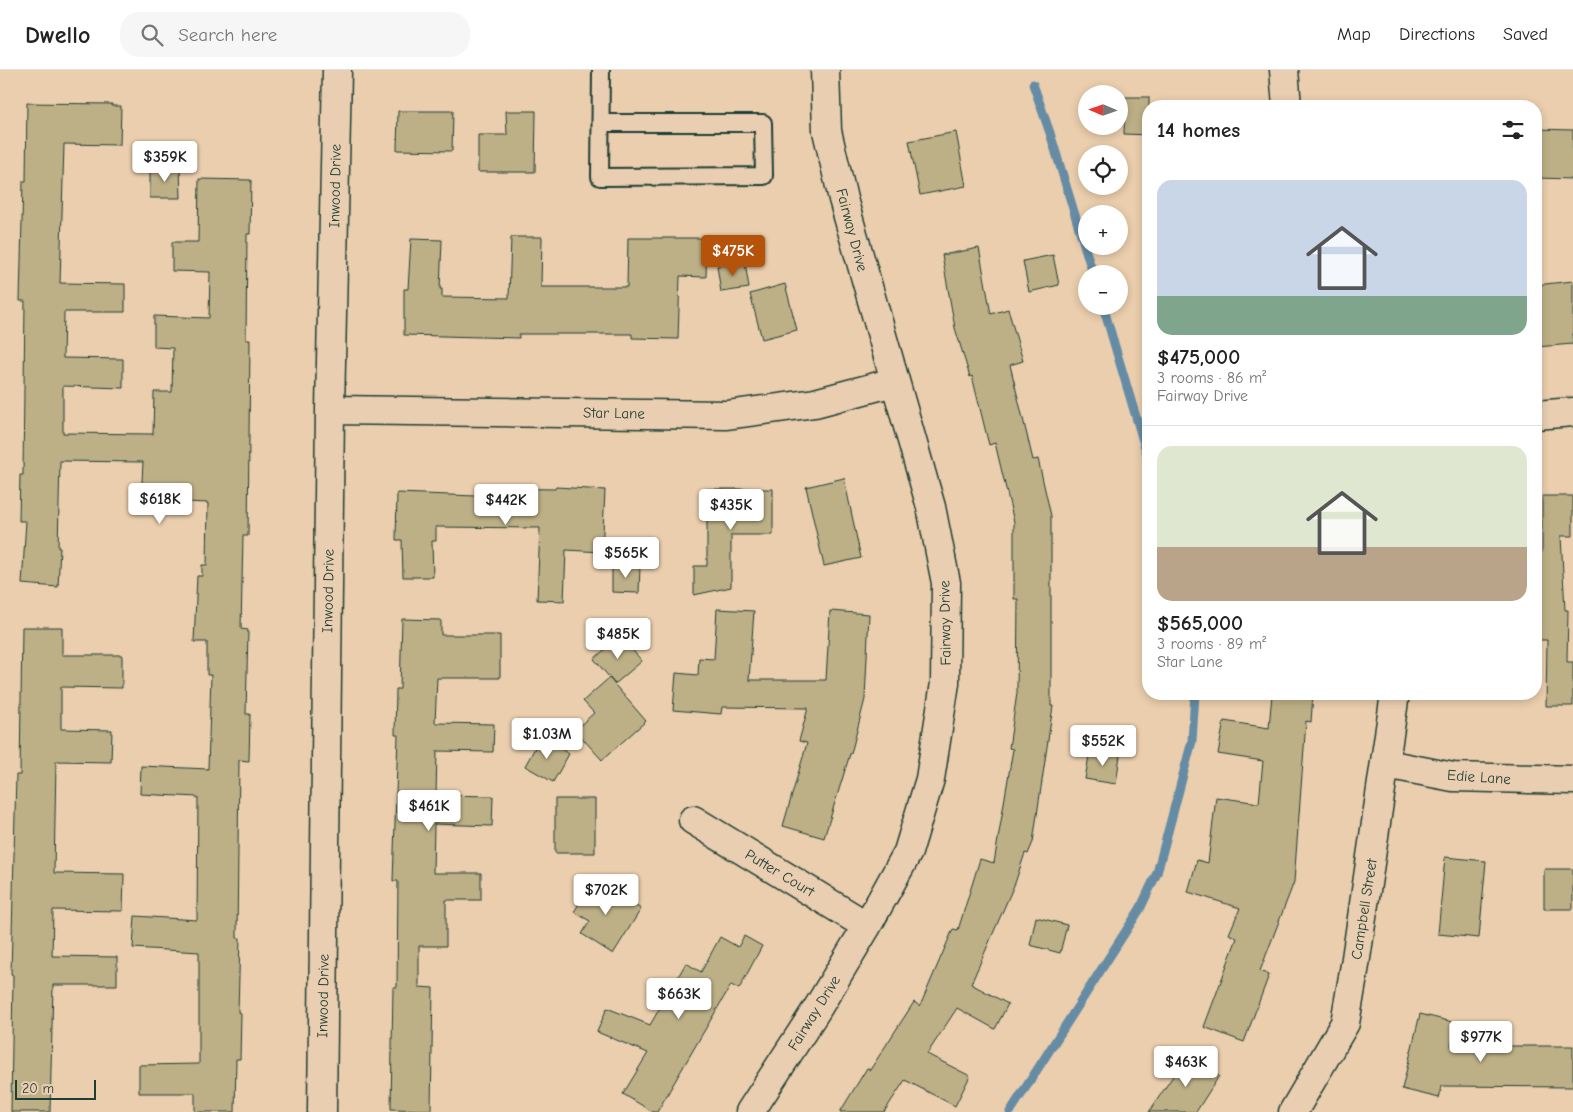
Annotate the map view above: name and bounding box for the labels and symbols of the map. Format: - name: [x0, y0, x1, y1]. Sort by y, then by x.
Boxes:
- north arrow: [1078, 85, 1128, 135]
- pin: $359K: [130, 140, 200, 183]
- street label: Inwood Drive: [325, 143, 345, 228]
- street label: Fairway Drive: [832, 186, 872, 274]
- pin: $475K: [698, 234, 768, 277]
- street label: Star Lane: [583, 403, 645, 423]
- pin: $618K: [125, 482, 195, 525]
- pin: $442K: [471, 484, 541, 526]
- pin: $435K: [696, 488, 766, 531]
- pin: $565K: [591, 536, 661, 579]
- street label: Inwood Drive: [318, 548, 338, 633]
- street label: Fairway Drive: [935, 580, 955, 666]
- pin: $485K: [583, 618, 653, 660]
- pin: $1.03M: [506, 718, 588, 760]
- pin: $552K: [1068, 724, 1138, 767]
- street label: Edie Lane: [1447, 766, 1512, 788]
- pin: $461K: [394, 790, 464, 832]
- street label: Putter Court: [742, 845, 819, 901]
- street label: Campbell Street: [1347, 857, 1381, 961]
- pin: $702K: [571, 874, 641, 916]
- street label: Inwood Drive: [313, 953, 333, 1038]
- street label: Fairway Drive: [784, 972, 844, 1054]
- pin: $663K: [644, 978, 714, 1020]
- pin: $977K: [1446, 1020, 1516, 1063]
- pin: $463K: [1151, 1046, 1221, 1088]
- scale bar: [15, 1077, 96, 1100]

